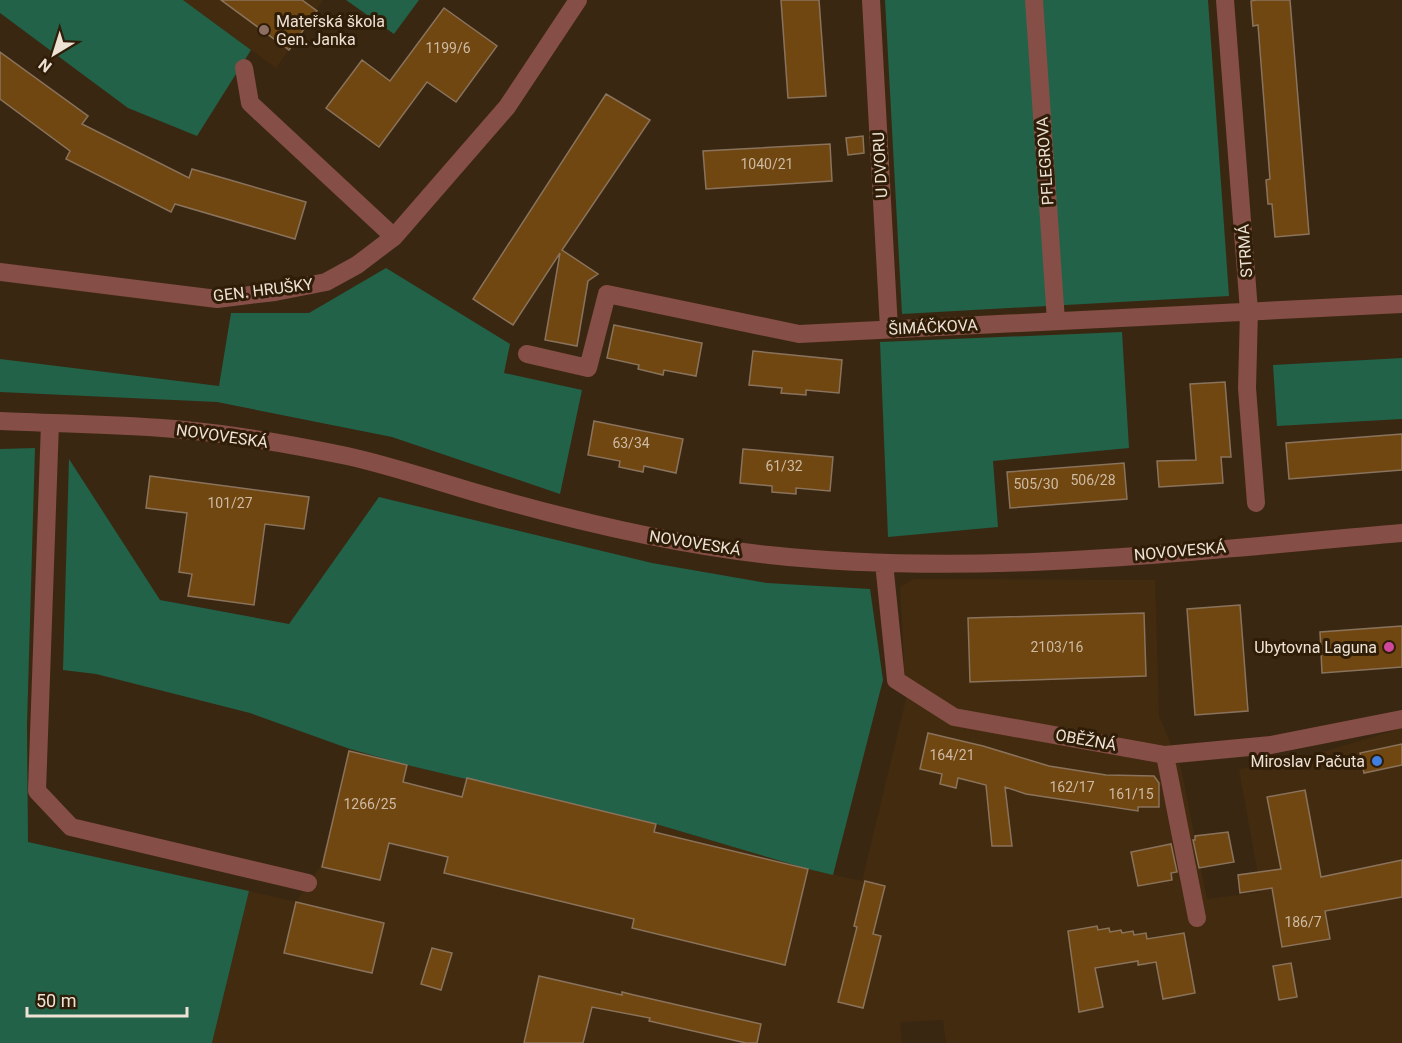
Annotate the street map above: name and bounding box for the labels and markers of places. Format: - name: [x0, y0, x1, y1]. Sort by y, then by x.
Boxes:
- place label: Mateřská škola Gen. Janka: [276, 12, 385, 49]
- marker: Mateřská škola Gen. Janka: [257, 23, 271, 37]
- place label: Ubytovna Laguna: [1254, 638, 1377, 657]
- marker: Ubytovna Laguna: [1382, 640, 1396, 654]
- place label: Miroslav Pačuta: [1250, 752, 1365, 771]
- marker: Miroslav Pačuta: [1370, 754, 1384, 768]

